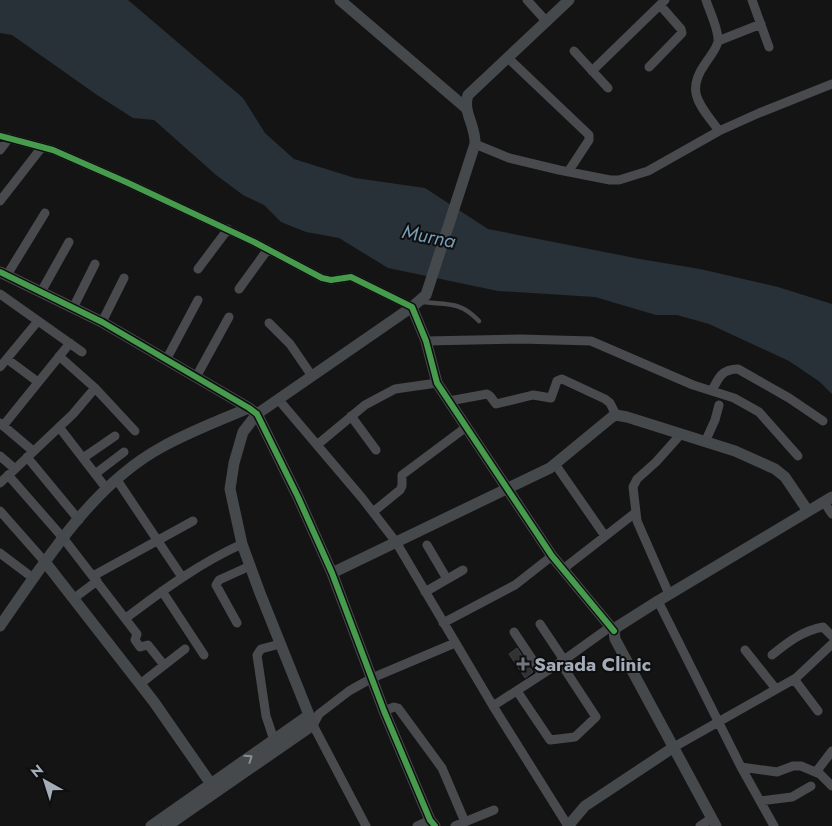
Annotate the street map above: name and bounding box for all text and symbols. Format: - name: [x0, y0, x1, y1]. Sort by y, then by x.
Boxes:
- water label: Murna: [400, 217, 458, 256]
- place label: Sarada Clinic: [534, 651, 651, 678]
- marker: Sarada Clinic: [516, 657, 530, 671]
- one-way arrow: [243, 755, 252, 764]
- north arrow: [20, 756, 70, 806]
- text: N: [26, 760, 47, 782]

